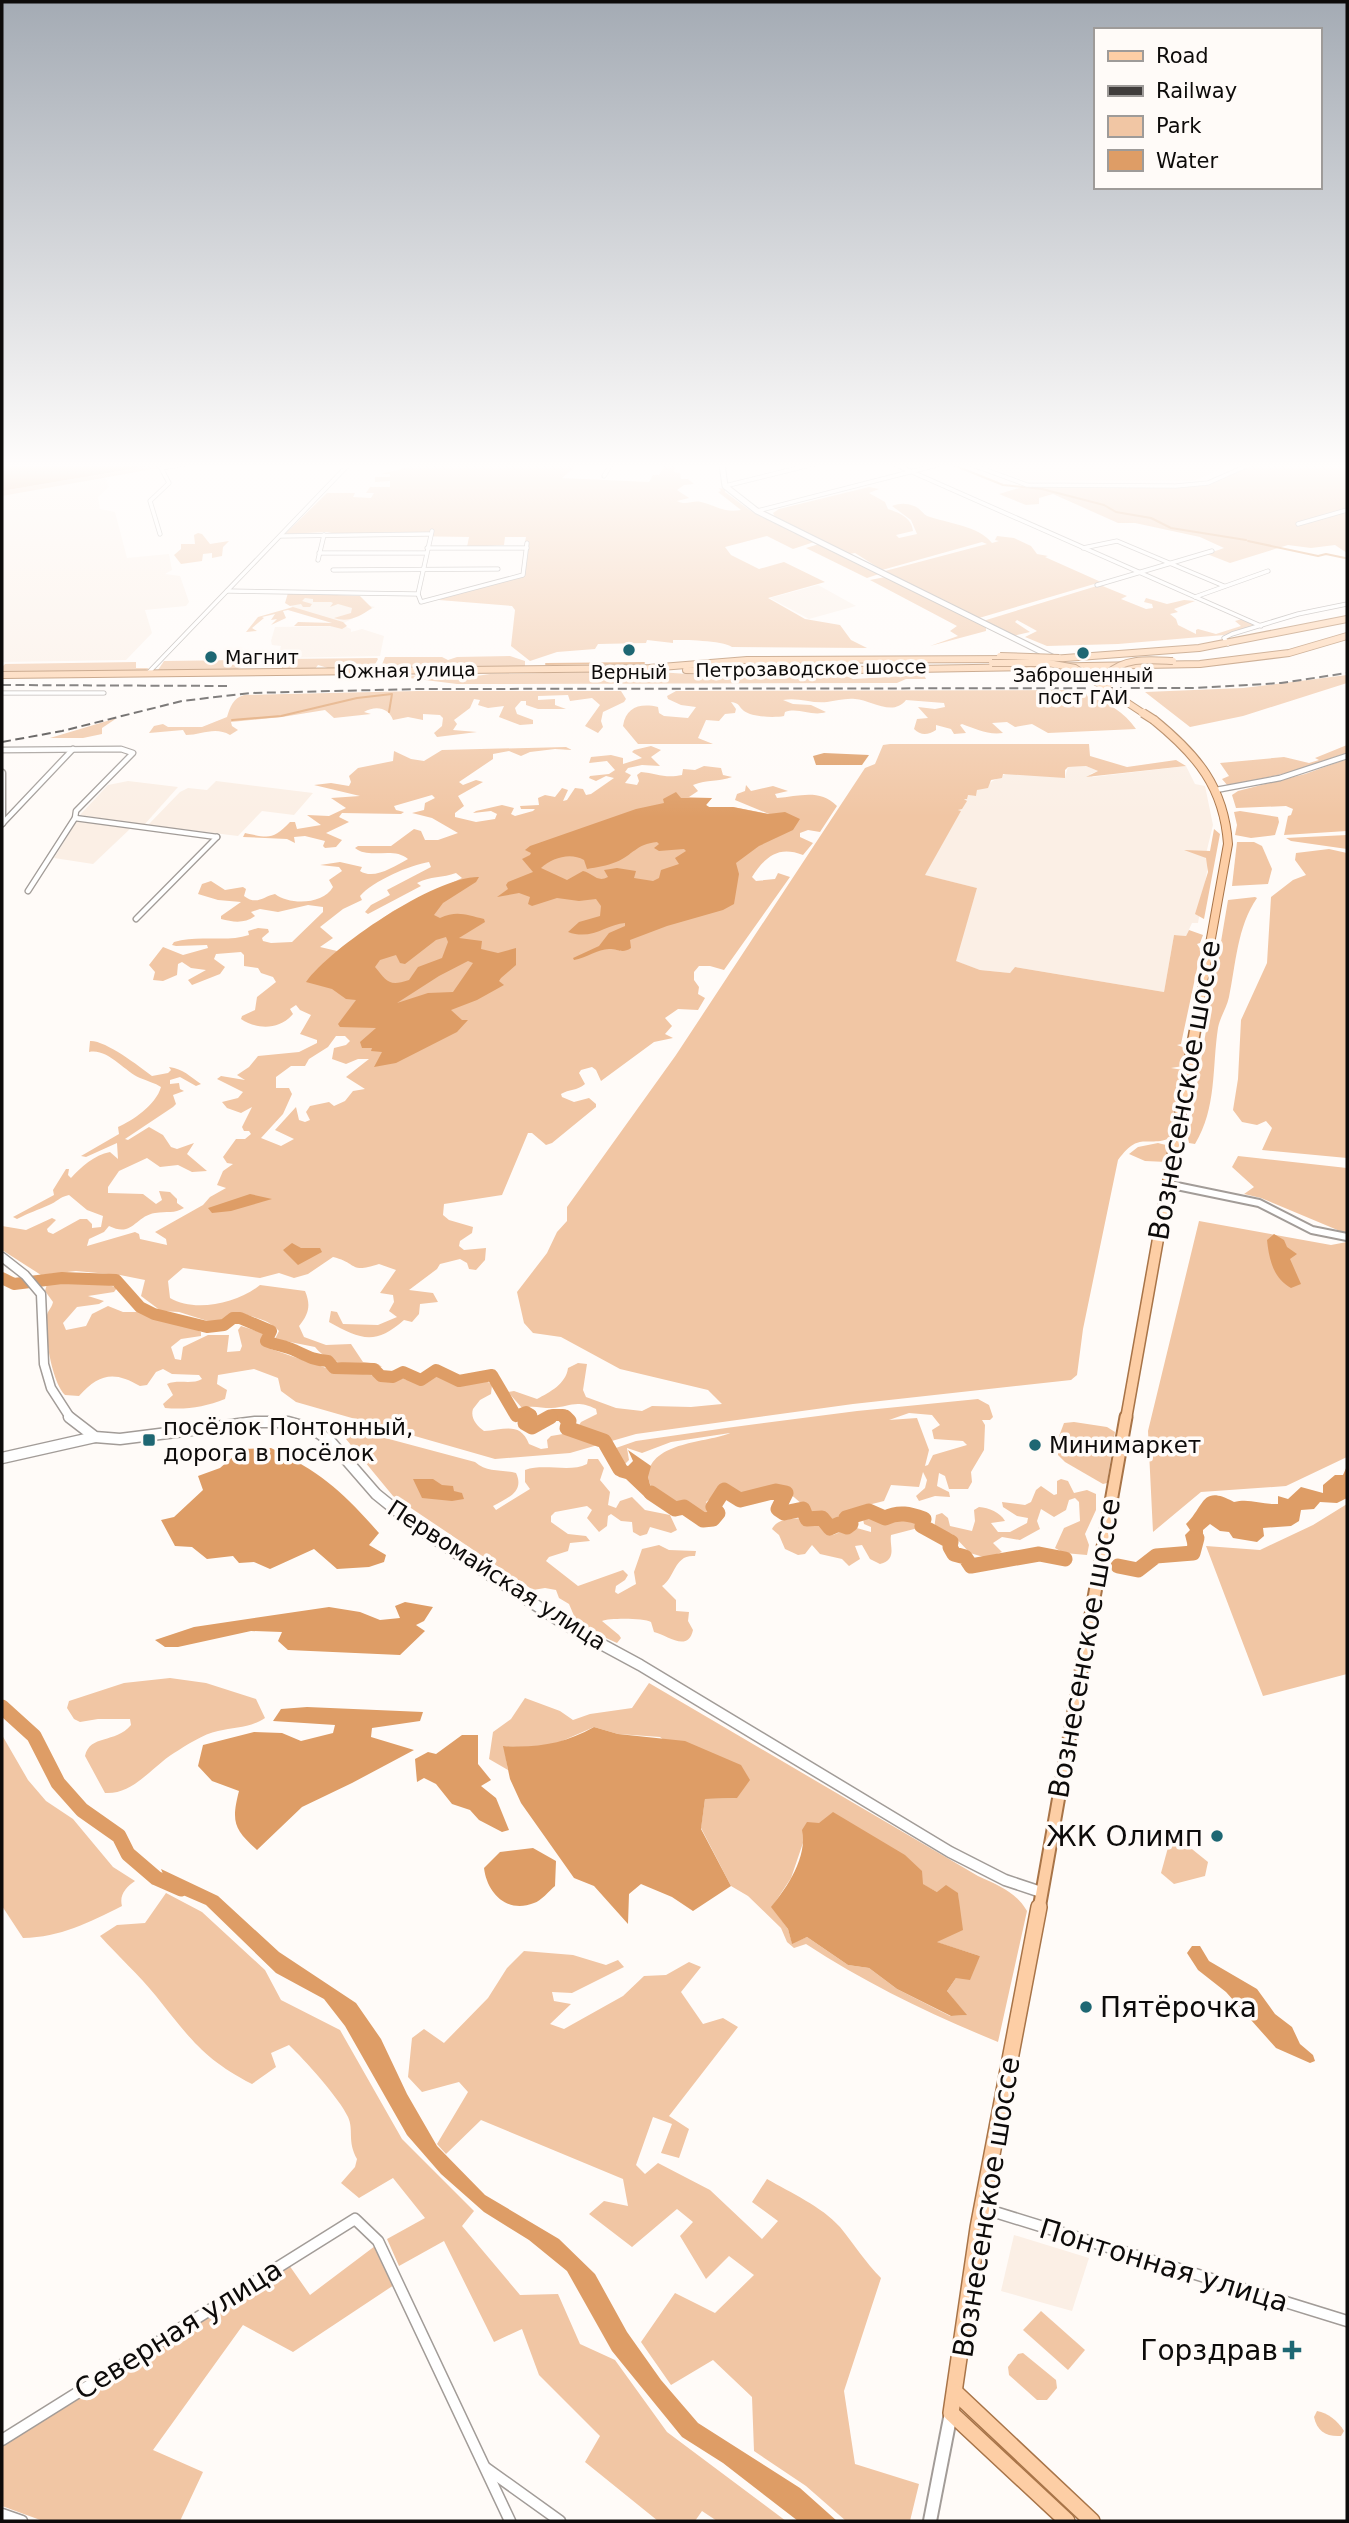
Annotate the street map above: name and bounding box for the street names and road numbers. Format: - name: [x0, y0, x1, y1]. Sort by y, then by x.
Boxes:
- street label: Петрозаводское шоссе: [695, 655, 927, 681]
- street label: Южная улица: [336, 658, 476, 682]
- street label: Вознесенское шоссе: [1142, 938, 1227, 1243]
- street label: Первомайская улица: [383, 1495, 611, 1655]
- street label: Вознесенское шоссе: [1042, 1496, 1127, 1801]
- street label: Вознесенское шоссе: [946, 2054, 1027, 2360]
- street label: Понтонная улица: [1036, 2212, 1292, 2319]
- street label: Северная улица: [68, 2252, 288, 2407]

